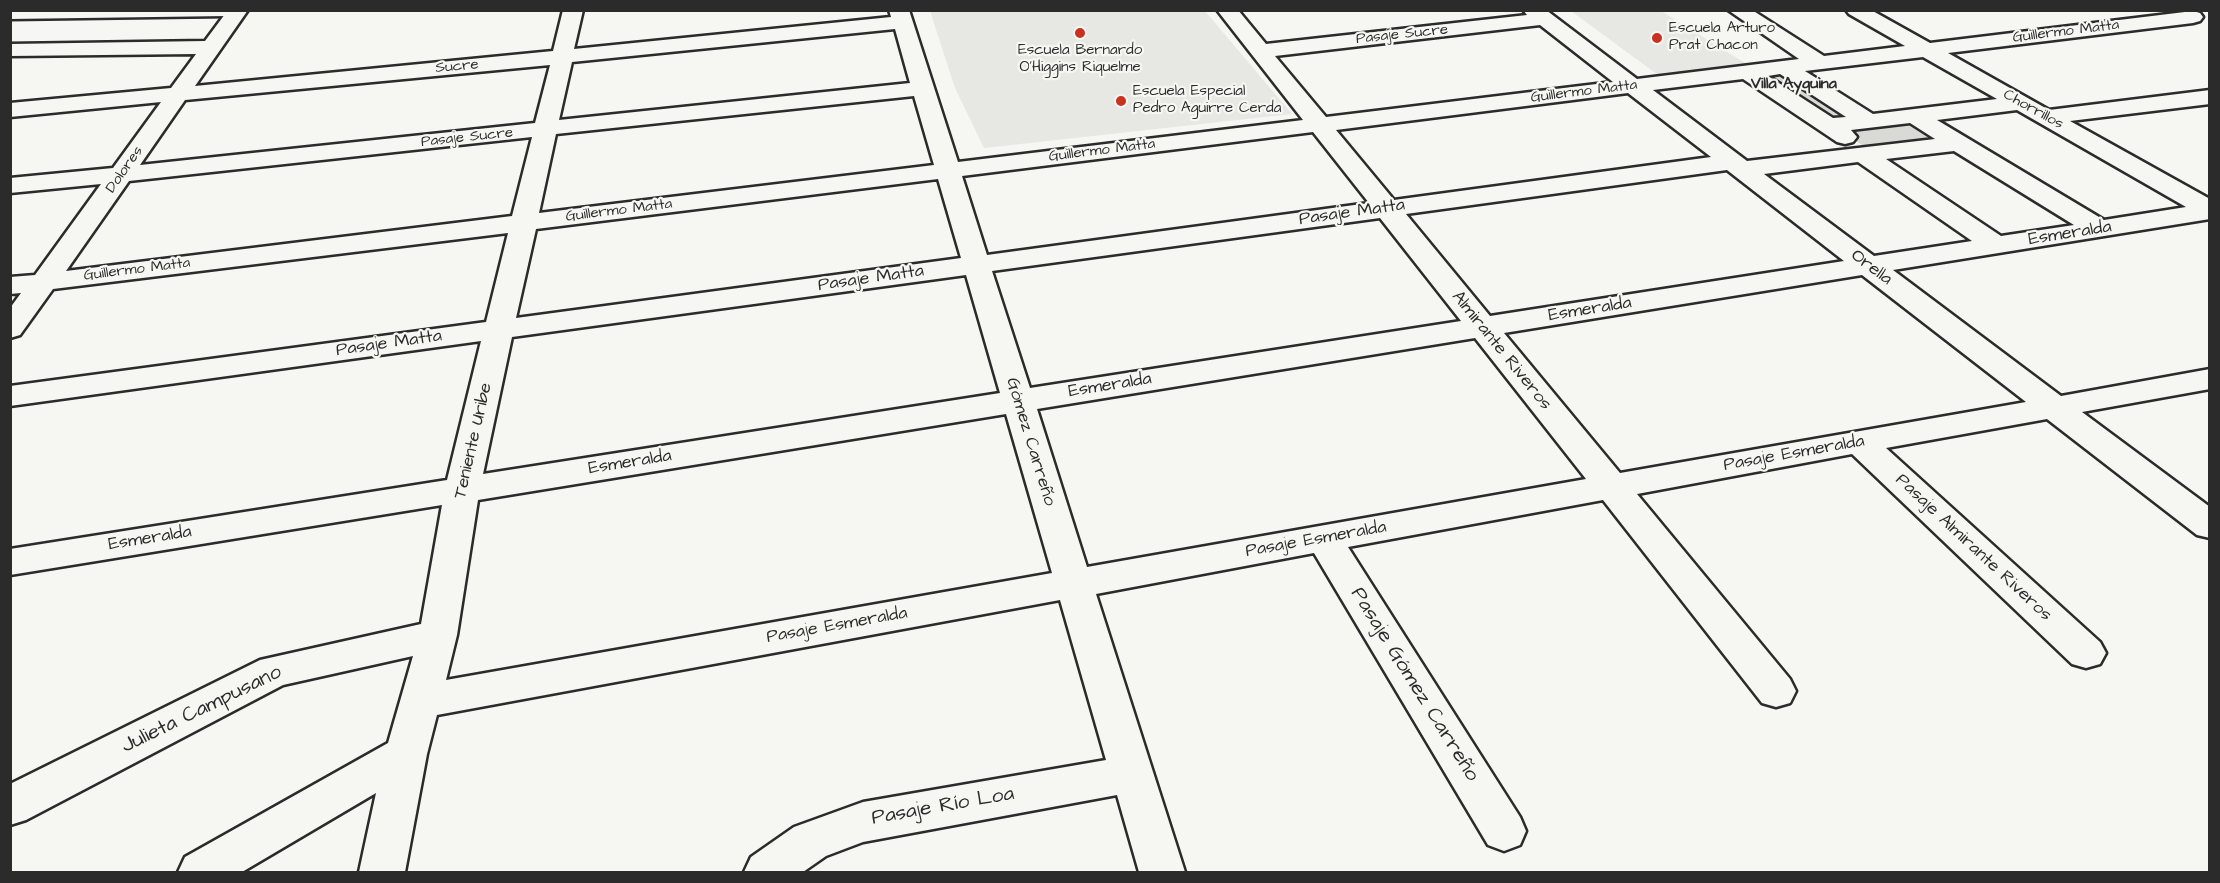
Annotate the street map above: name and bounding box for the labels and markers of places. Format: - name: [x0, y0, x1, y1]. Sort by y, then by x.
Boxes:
- place label: Escuela Arturo Prat Chacon: [1669, 20, 1775, 55]
- marker: Escuela Bernardo O'Higgins Riquelme: [1073, 26, 1087, 40]
- marker: Escuela Arturo Prat Chacon: [1650, 31, 1664, 45]
- place label: Escuela Bernardo O'Higgins Riquelme: [1018, 42, 1142, 77]
- place label: Escuela Especial Pedro Aguirre Cerda: [1133, 83, 1281, 118]
- marker: Escuela Especial Pedro Aguirre Cerda: [1114, 94, 1128, 108]

